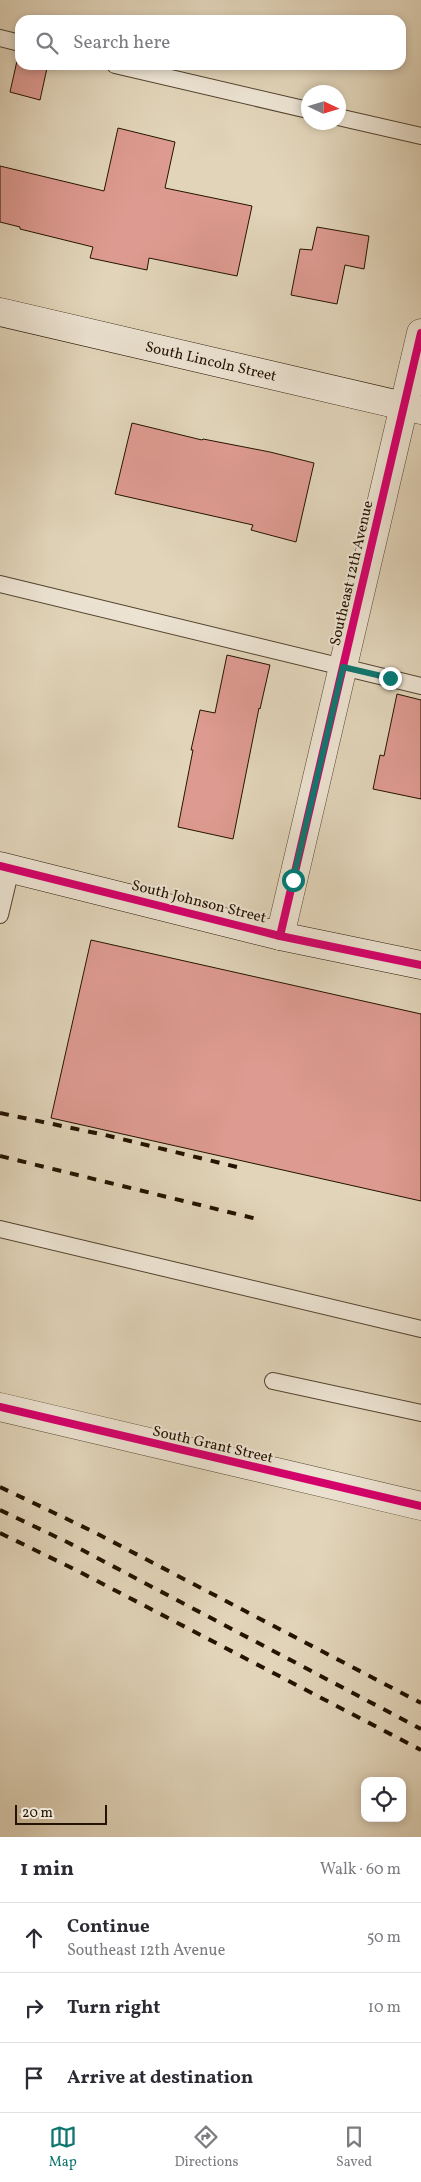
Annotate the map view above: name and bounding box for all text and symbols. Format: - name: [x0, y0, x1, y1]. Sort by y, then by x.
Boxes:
- search box: [15, 15, 406, 70]
- icon: search: [33, 29, 61, 57]
- text: Search here: [73, 30, 170, 56]
- north arrow: [301, 85, 346, 130]
- street label: South Lincoln Street: [143, 337, 278, 388]
- street label: Southeast 12th Avenue: [326, 499, 379, 648]
- route end: [379, 667, 402, 690]
- route start: [282, 869, 305, 892]
- street label: South Johnson Street: [129, 876, 268, 929]
- street label: South Grant Street: [150, 1421, 275, 1470]
- map controls: [361, 1777, 406, 1822]
- button: locate: [361, 1777, 406, 1822]
- scale bar: [15, 1802, 108, 1825]
- text: 20 m: [22, 1804, 53, 1823]
- text: 1 min: [20, 1855, 74, 1884]
- text: Walk · 60 m: [320, 1859, 401, 1881]
- text: Continue: [67, 1914, 150, 1940]
- icon: ahead: [20, 1924, 48, 1952]
- text: 50 m: [367, 1927, 401, 1949]
- text: Southeast 12th Avenue: [67, 1940, 225, 1962]
- icon: right: [20, 1994, 48, 2022]
- text: Turn right: [67, 1995, 160, 2021]
- text: 10 m: [368, 1997, 401, 2019]
- icon: arrive: [20, 2064, 48, 2092]
- text: Arrive at destination: [67, 2065, 253, 2091]
- tab: Map: [49, 2123, 77, 2172]
- tab: Directions: [174, 2123, 239, 2172]
- tab: Saved: [336, 2123, 372, 2172]

